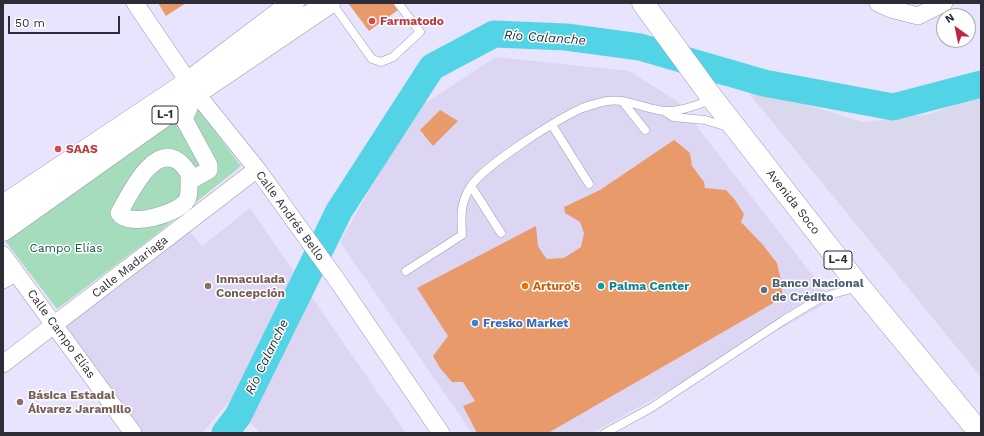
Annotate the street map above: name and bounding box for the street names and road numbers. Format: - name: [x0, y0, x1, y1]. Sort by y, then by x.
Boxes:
- road number: L-1: [152, 106, 178, 124]
- street label: Avenida Soco: [763, 167, 823, 237]
- street label: Calle Andrés Bello: [253, 168, 327, 264]
- street label: Calle Madariaga: [89, 233, 171, 301]
- road number: L-4: [824, 251, 852, 269]
- street label: Calle Campo Elías: [24, 287, 98, 381]

